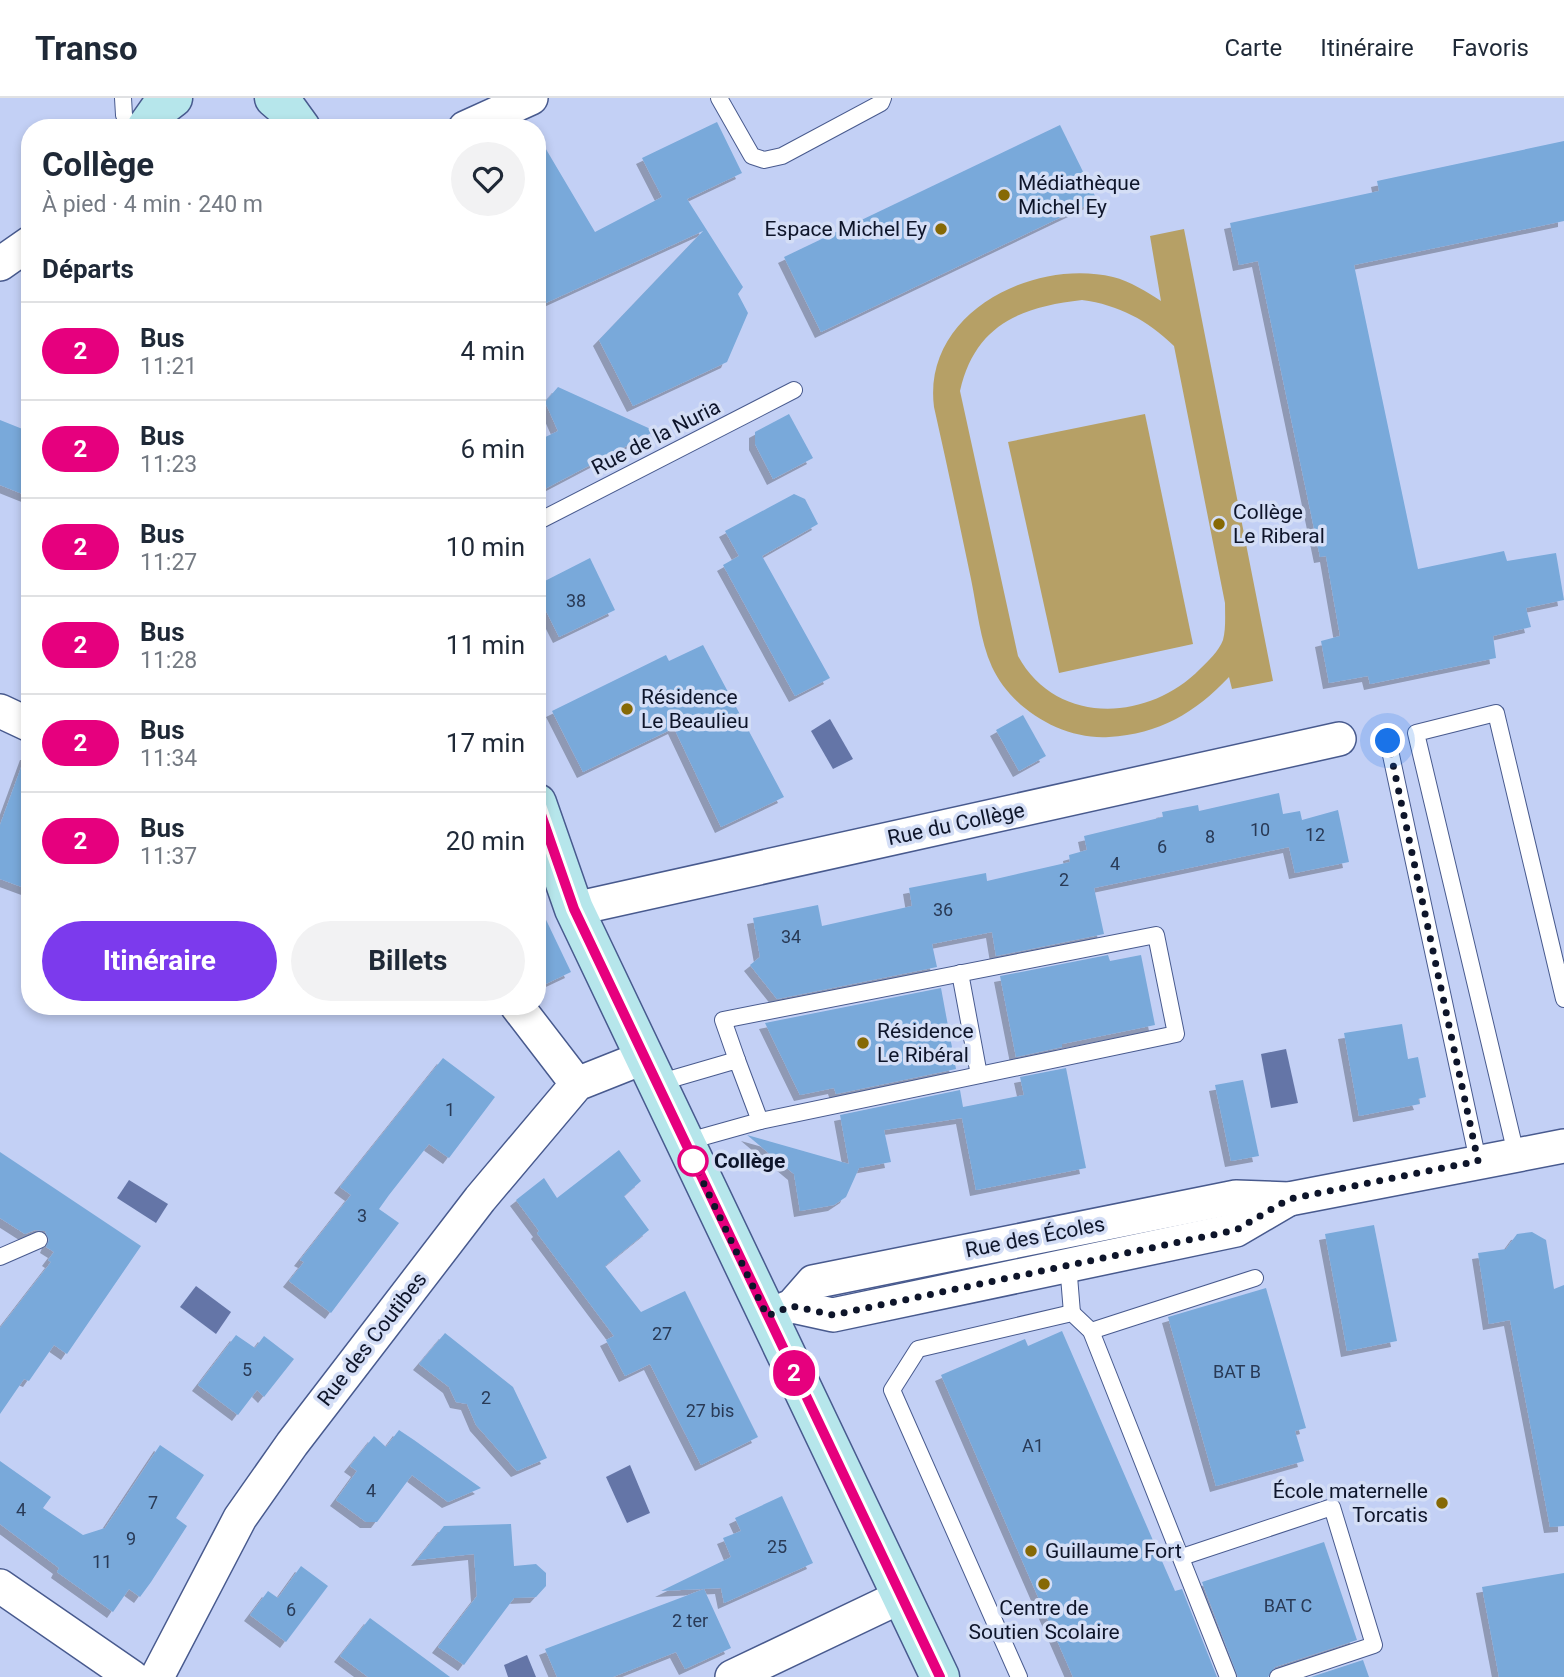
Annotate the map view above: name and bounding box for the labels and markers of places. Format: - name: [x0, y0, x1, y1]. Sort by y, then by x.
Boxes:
- place label: Médiathèque Michel Ey: [1018, 171, 1140, 219]
- marker: Médiathèque Michel Ey: [996, 187, 1012, 203]
- place label: Espace Michel Ey: [765, 217, 927, 241]
- marker: Espace Michel Ey: [933, 221, 949, 237]
- place label: Collège Le Riberal: [1233, 500, 1325, 548]
- marker: Collège Le Riberal: [1211, 516, 1227, 532]
- place label: Résidence Le Beaulieu: [641, 685, 749, 733]
- marker: Résidence Le Beaulieu: [619, 701, 635, 717]
- place label: Résidence Le Ribéral: [877, 1019, 974, 1067]
- marker: Résidence Le Ribéral: [855, 1035, 871, 1051]
- marker: Collège: [678, 1146, 708, 1176]
- place label: Collège: [714, 1149, 785, 1173]
- place label: École maternelle Torcatis: [1273, 1479, 1428, 1527]
- marker: École maternelle Torcatis: [1434, 1495, 1450, 1511]
- place label: Guillaume Fort: [1045, 1539, 1182, 1563]
- marker: Guillaume Fort: [1023, 1543, 1039, 1559]
- marker: Centre de Soutien Scolaire: [1036, 1576, 1052, 1592]
- place label: Centre de Soutien Scolaire: [968, 1596, 1120, 1644]

